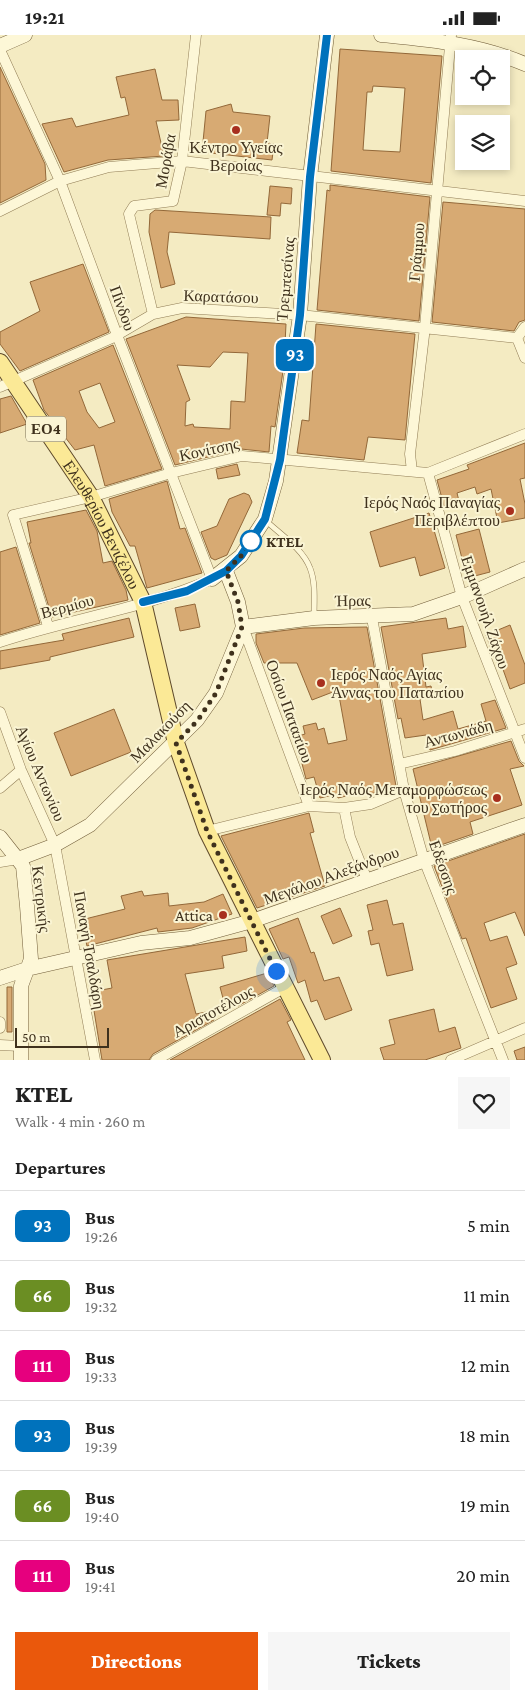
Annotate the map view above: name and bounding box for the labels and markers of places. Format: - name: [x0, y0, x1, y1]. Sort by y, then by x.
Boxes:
- marker: Κέντρο Υγείας Βεροίας: [230, 124, 242, 136]
- place label: Κέντρο Υγείας Βεροίας: [189, 139, 283, 175]
- place label: Ιερός Ναός Παναγίας Περιβλέπτου: [364, 494, 501, 530]
- marker: Ιερός Ναός Παναγίας Περιβλέπτου: [504, 505, 516, 517]
- marker: KTEL: [240, 530, 262, 552]
- place label: KTEL: [266, 533, 304, 550]
- place label: Ιερός Ναός Αγίας Άννας του Παταπίου: [331, 666, 464, 701]
- marker: Ιερός Ναός Αγίας Άννας του Παταπίου: [315, 677, 327, 689]
- place label: Ιερός Ναός Μεταμορφώσεως του Σωτήρος: [300, 781, 488, 817]
- marker: Ιερός Ναός Μεταμορφώσεως του Σωτήρος: [491, 792, 503, 804]
- place label: Attica: [175, 907, 214, 924]
- marker: Attica: [217, 909, 229, 921]

